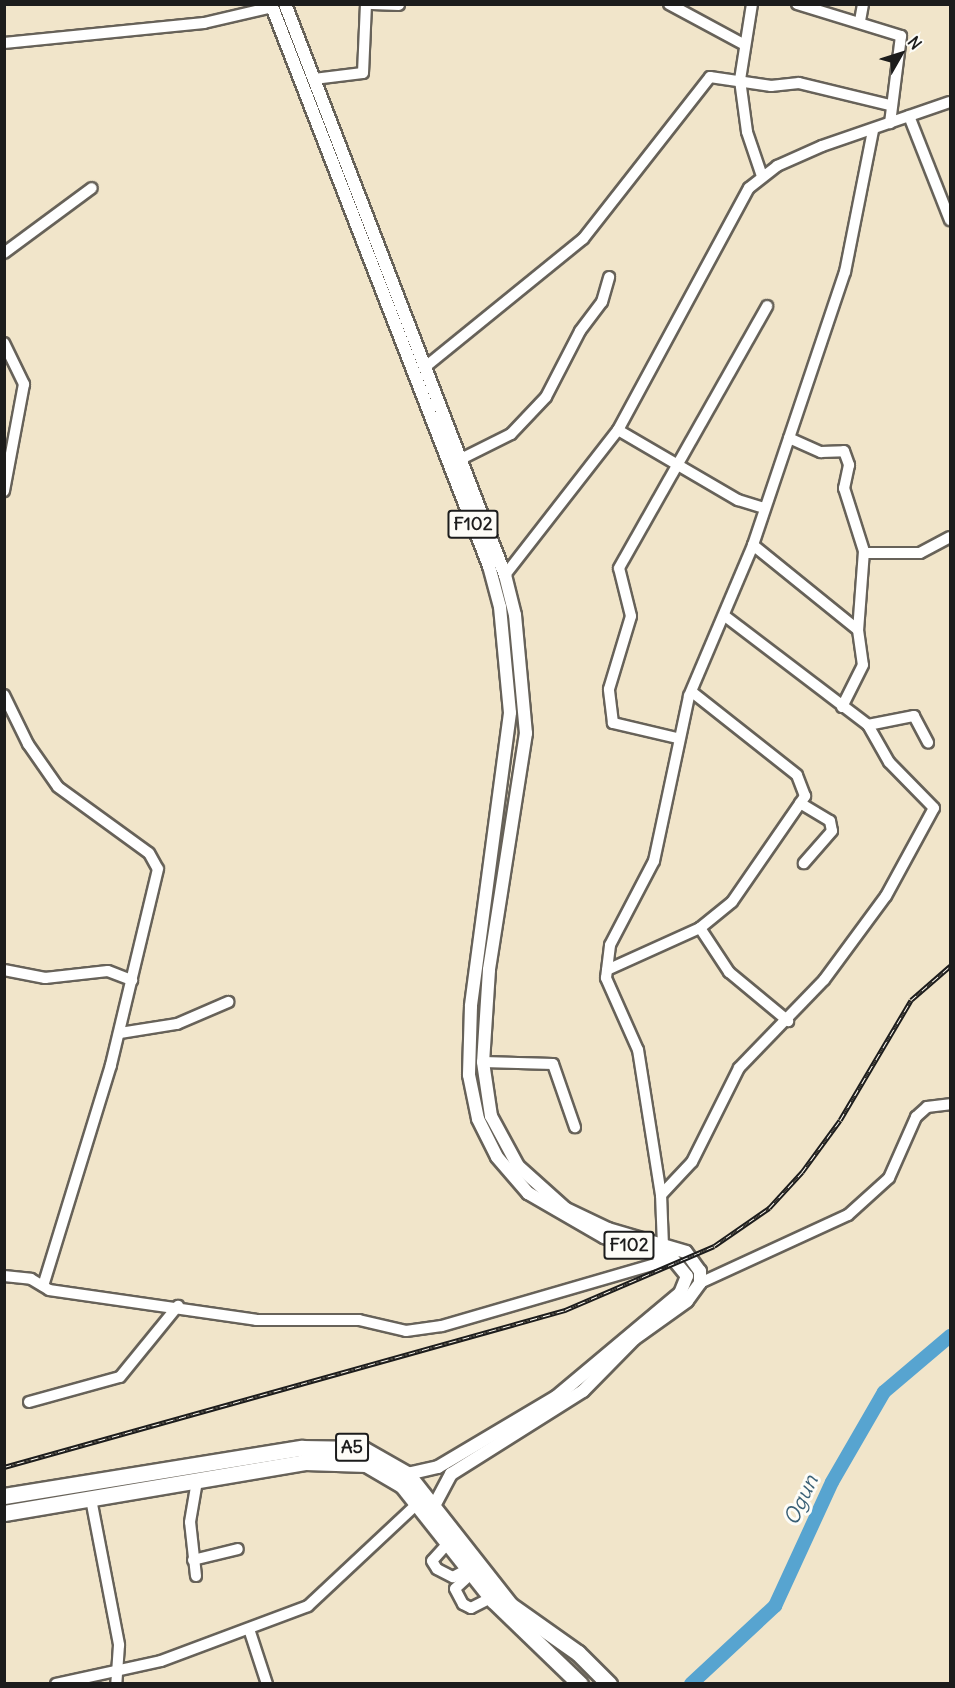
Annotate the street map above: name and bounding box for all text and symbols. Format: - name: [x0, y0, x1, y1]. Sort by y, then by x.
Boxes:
- north arrow: [871, 24, 931, 84]
- text: N: [904, 32, 926, 53]
- road number: F102: [446, 509, 500, 539]
- road number: F102: [602, 1230, 656, 1260]
- road number: A5: [334, 1432, 370, 1462]
- water label: Ogun: [779, 1471, 823, 1529]

